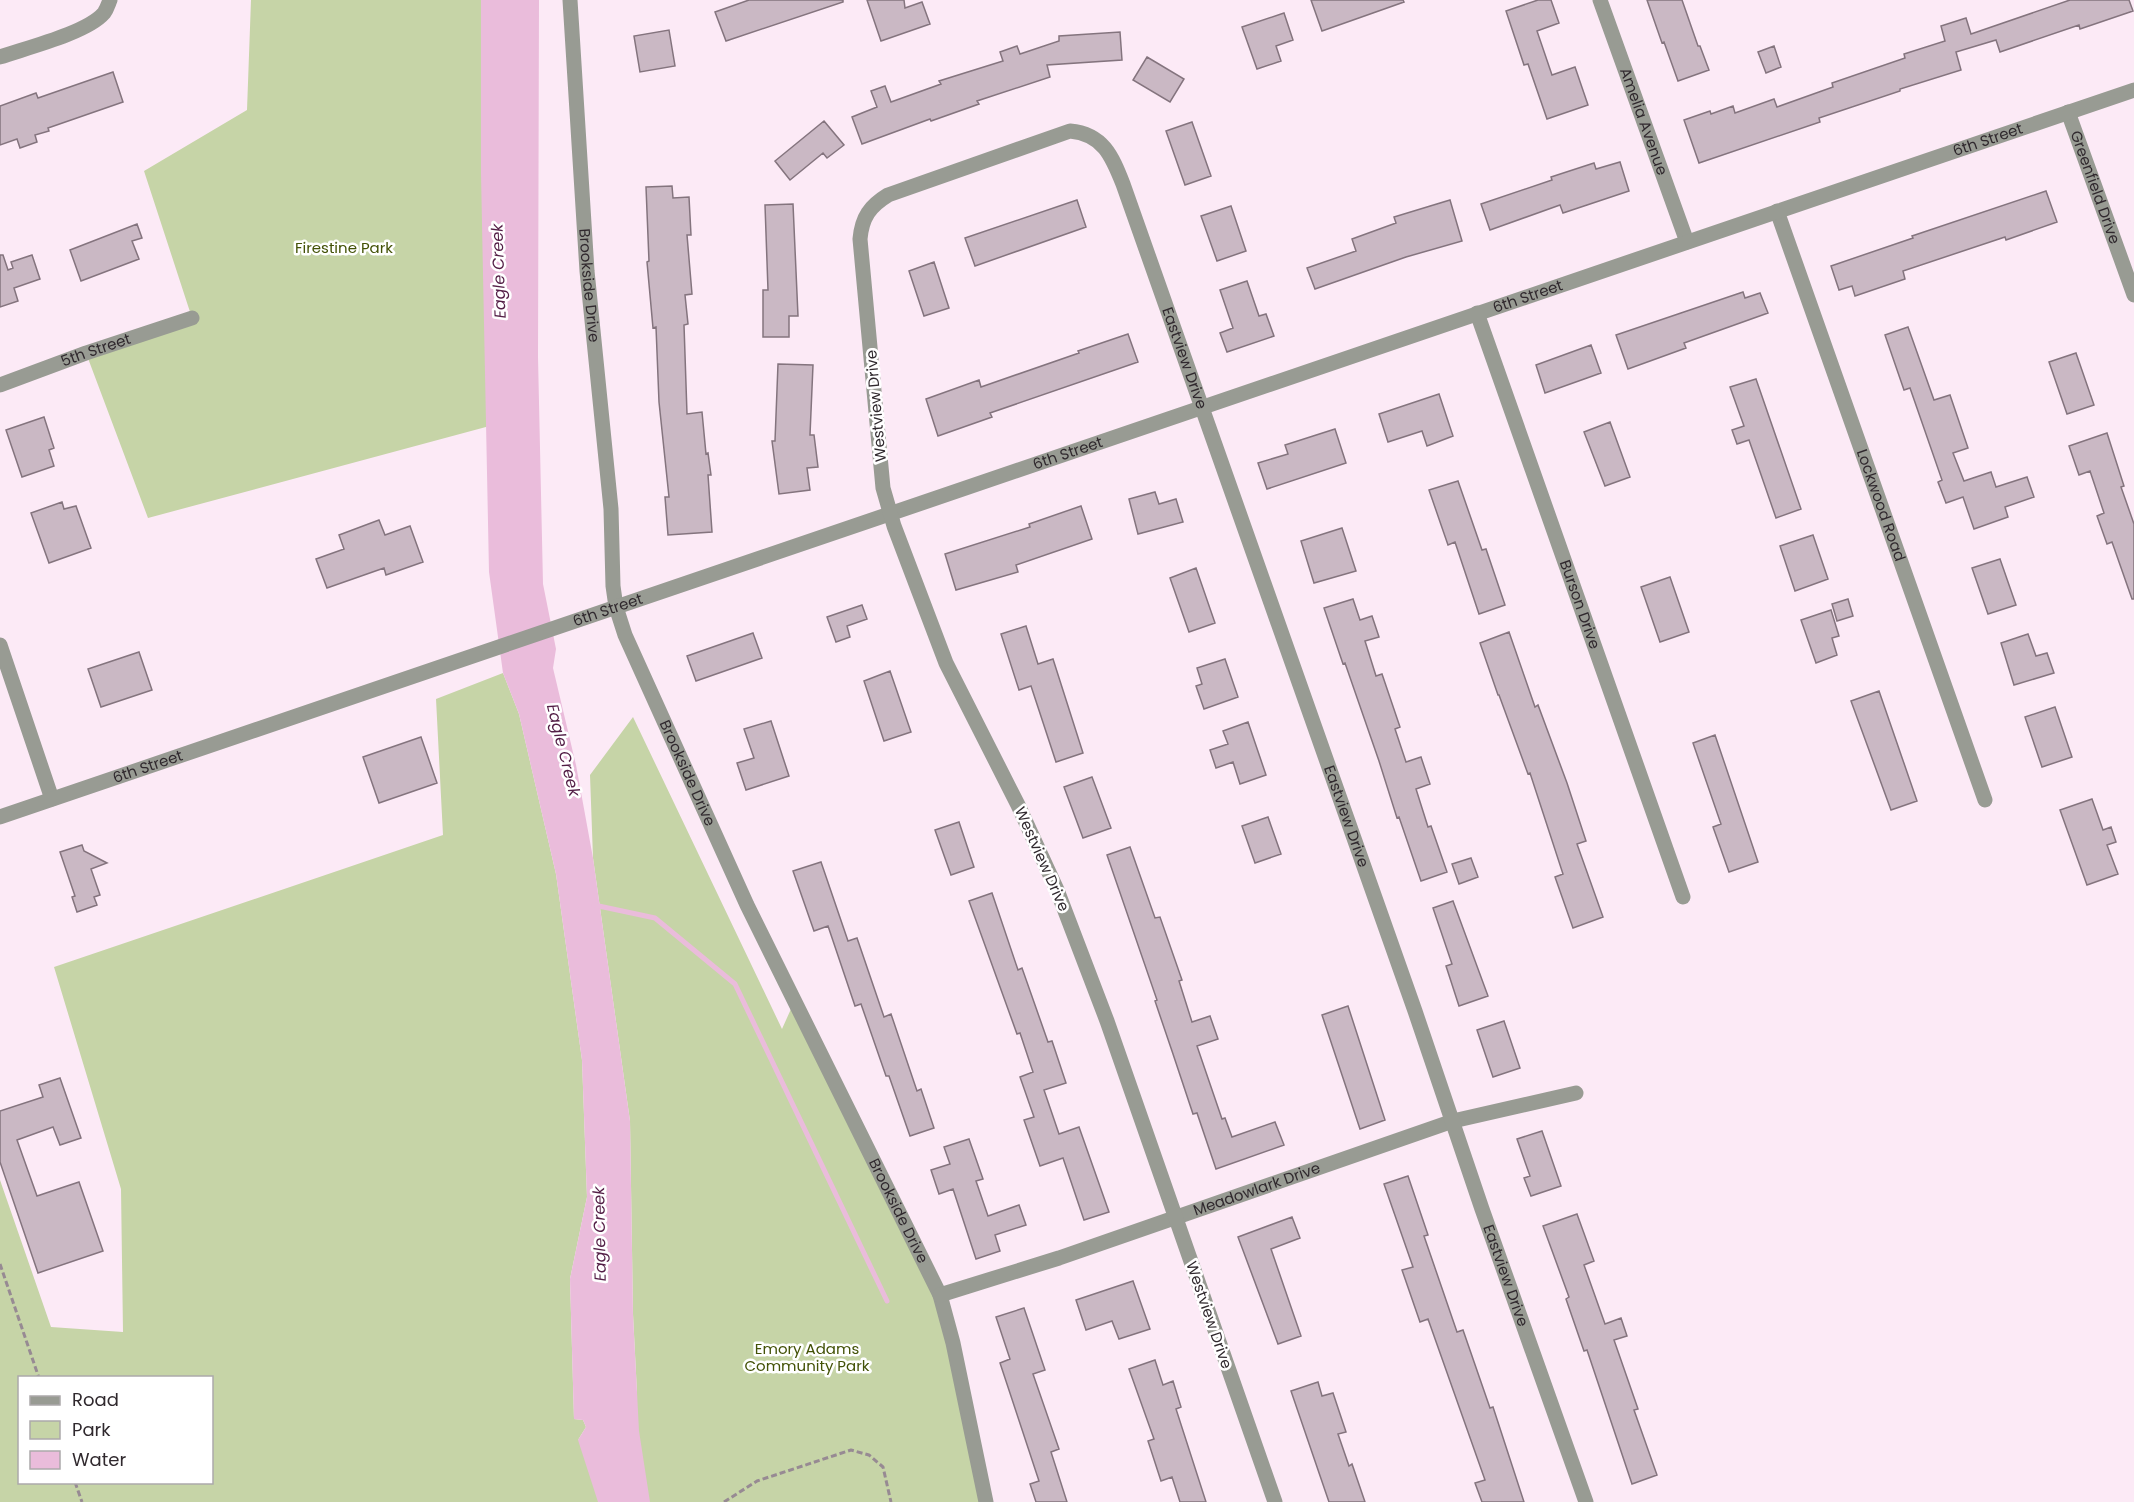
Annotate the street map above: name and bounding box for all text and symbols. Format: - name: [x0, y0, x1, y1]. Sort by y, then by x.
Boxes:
- street label: Amelia Avenue: [1615, 65, 1673, 178]
- street label: 6th Street: [1950, 118, 2025, 161]
- street label: Greenfield Drive: [2066, 128, 2126, 247]
- water label: Eagle Creek: [485, 222, 512, 319]
- street label: Brookside Drive: [574, 228, 605, 343]
- park label: Firestine Park: [295, 237, 393, 258]
- street label: 6th Street: [1490, 274, 1565, 318]
- street label: Eastview Drive: [1157, 304, 1213, 412]
- street label: 5th Street: [58, 328, 133, 371]
- street label: Westview Drive: [860, 349, 891, 463]
- street label: 6th Street: [1030, 431, 1105, 474]
- street label: Lockwood Road: [1852, 446, 1911, 564]
- street label: Burson Drive: [1555, 557, 1606, 652]
- street label: 6th Street: [570, 588, 645, 631]
- water label: Eagle Creek: [541, 701, 586, 800]
- street label: Brookside Drive: [655, 716, 721, 829]
- street label: 6th Street: [110, 745, 185, 788]
- street label: Eastview Drive: [1319, 763, 1374, 870]
- street label: Westview Drive: [1010, 803, 1075, 914]
- street label: Brookside Drive: [864, 1155, 934, 1267]
- street label: Meadowlark Drive: [1190, 1157, 1323, 1221]
- water label: Eagle Creek: [587, 1186, 612, 1282]
- street label: Eastview Drive: [1478, 1222, 1534, 1329]
- street label: Westview Drive: [1181, 1258, 1238, 1371]
- park label: Emory Adams Community Park: [744, 1338, 870, 1376]
- legend: [18, 1376, 213, 1484]
- text: Road: [72, 1387, 119, 1412]
- text: Park: [72, 1417, 111, 1442]
- text: Water: [72, 1447, 126, 1472]

